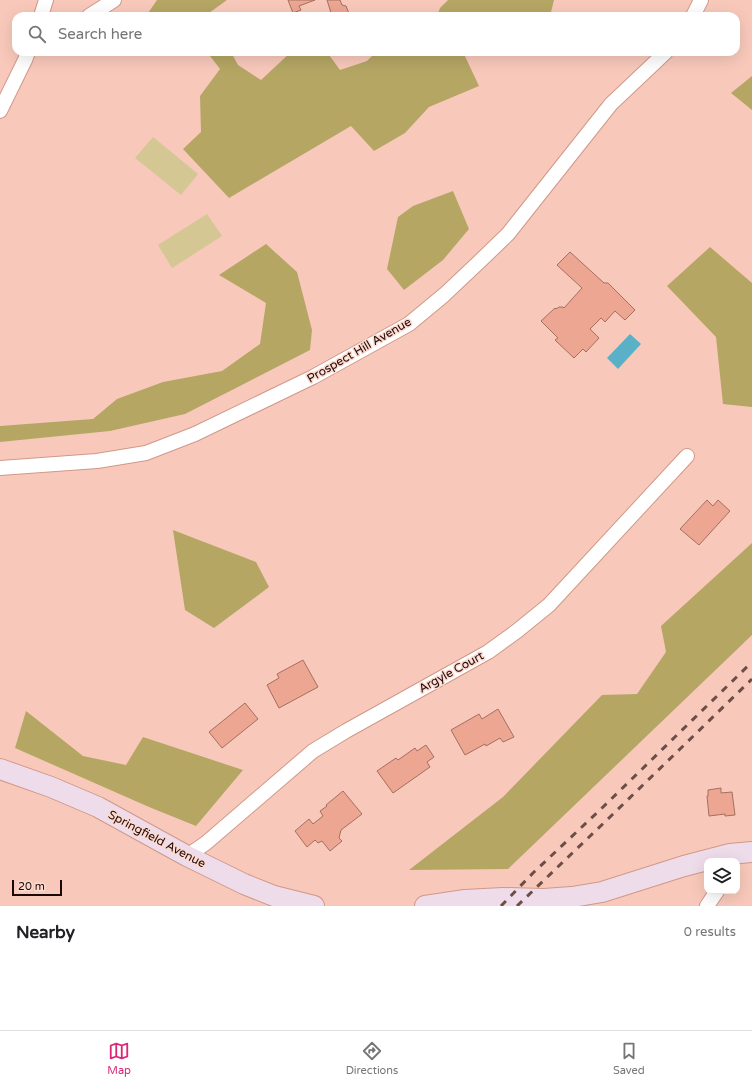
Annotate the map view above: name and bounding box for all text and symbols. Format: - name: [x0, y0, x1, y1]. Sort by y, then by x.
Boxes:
- search box: [12, 12, 740, 56]
- icon: search: [26, 23, 48, 45]
- text: Search here: [58, 25, 142, 43]
- street label: Prospect Hill Avenue: [304, 314, 414, 386]
- street label: Argyle Court: [416, 648, 486, 696]
- street label: Springfield Avenue: [106, 807, 208, 871]
- map controls: [704, 858, 740, 894]
- button: layers: [704, 858, 740, 894]
- scale bar: [12, 878, 62, 897]
- text: 20 m: [18, 880, 45, 893]
- text: Nearby: [16, 922, 75, 943]
- text: 0 results: [684, 924, 736, 940]
- tab: Map: [107, 1040, 131, 1077]
- tab: Directions: [346, 1040, 398, 1077]
- tab: Saved: [613, 1040, 645, 1077]

